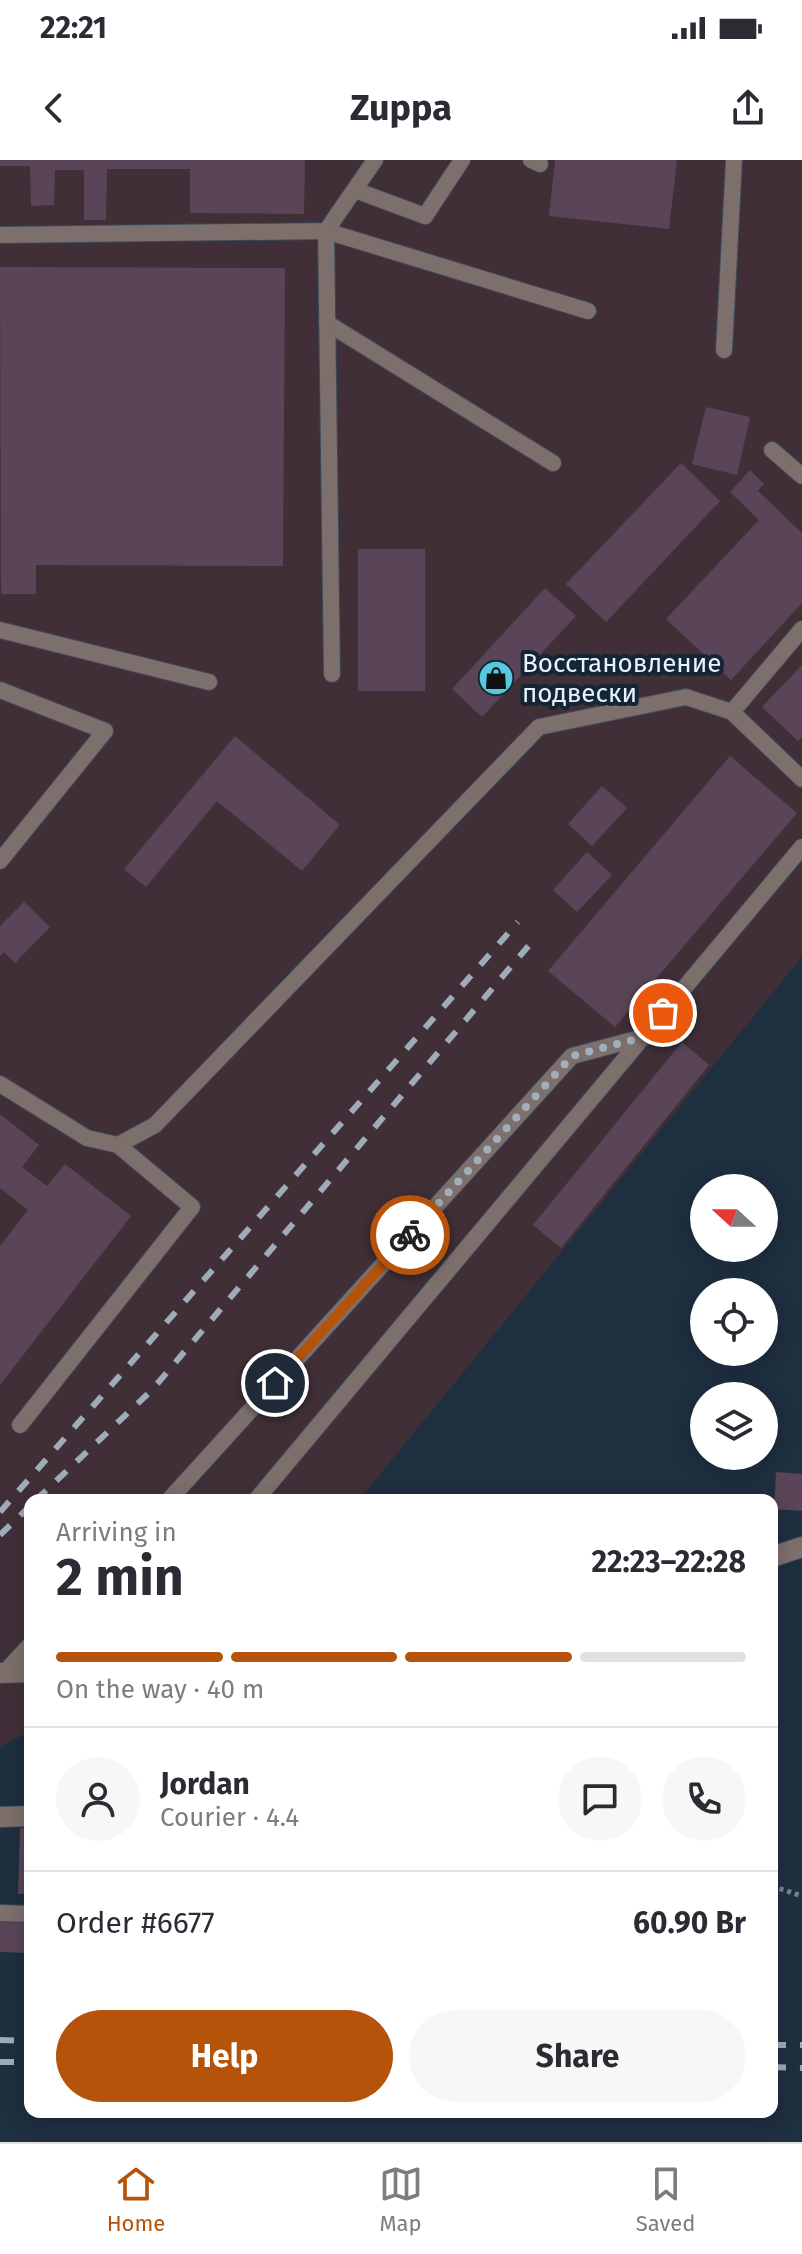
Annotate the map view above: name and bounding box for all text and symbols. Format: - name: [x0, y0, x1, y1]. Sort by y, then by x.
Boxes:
- text: 22:21: [40, 10, 107, 46]
- icon: back: [32, 86, 76, 130]
- text: Zuppa: [350, 86, 452, 130]
- icon: share: [726, 86, 770, 130]
- place label: Восстановление подвески: [522, 648, 722, 709]
- shop icon: Восстановление подвески: [477, 659, 515, 697]
- pin: [629, 979, 697, 1047]
- icon: bag: [641, 991, 685, 1035]
- north arrow: [690, 1174, 778, 1262]
- map controls: [690, 1174, 778, 1470]
- courier: [370, 1195, 450, 1275]
- icon: bike: [388, 1213, 432, 1257]
- button: locate: [690, 1278, 778, 1366]
- pin: [241, 1349, 309, 1417]
- icon: home: [253, 1361, 297, 1405]
- button: layers: [690, 1382, 778, 1470]
- text: Arriving in: [56, 1517, 177, 1548]
- text: 22:23–22:28: [592, 1544, 746, 1580]
- text: 2 min: [56, 1546, 184, 1609]
- text: On the way · 40 m: [56, 1674, 264, 1705]
- button: person: [56, 1757, 140, 1841]
- button: chat: [558, 1757, 642, 1841]
- button: phone: [662, 1757, 746, 1841]
- text: Jordan: [160, 1766, 250, 1802]
- text: Courier · 4.4: [160, 1802, 299, 1833]
- text: Order #6677: [56, 1905, 215, 1941]
- text: 60.90 Br: [633, 1905, 746, 1941]
- button: Help: [56, 2010, 393, 2102]
- button: Share: [409, 2010, 746, 2102]
- tab: Home: [107, 2162, 165, 2237]
- tab: Map: [379, 2162, 423, 2237]
- tab: Saved: [636, 2162, 695, 2237]

